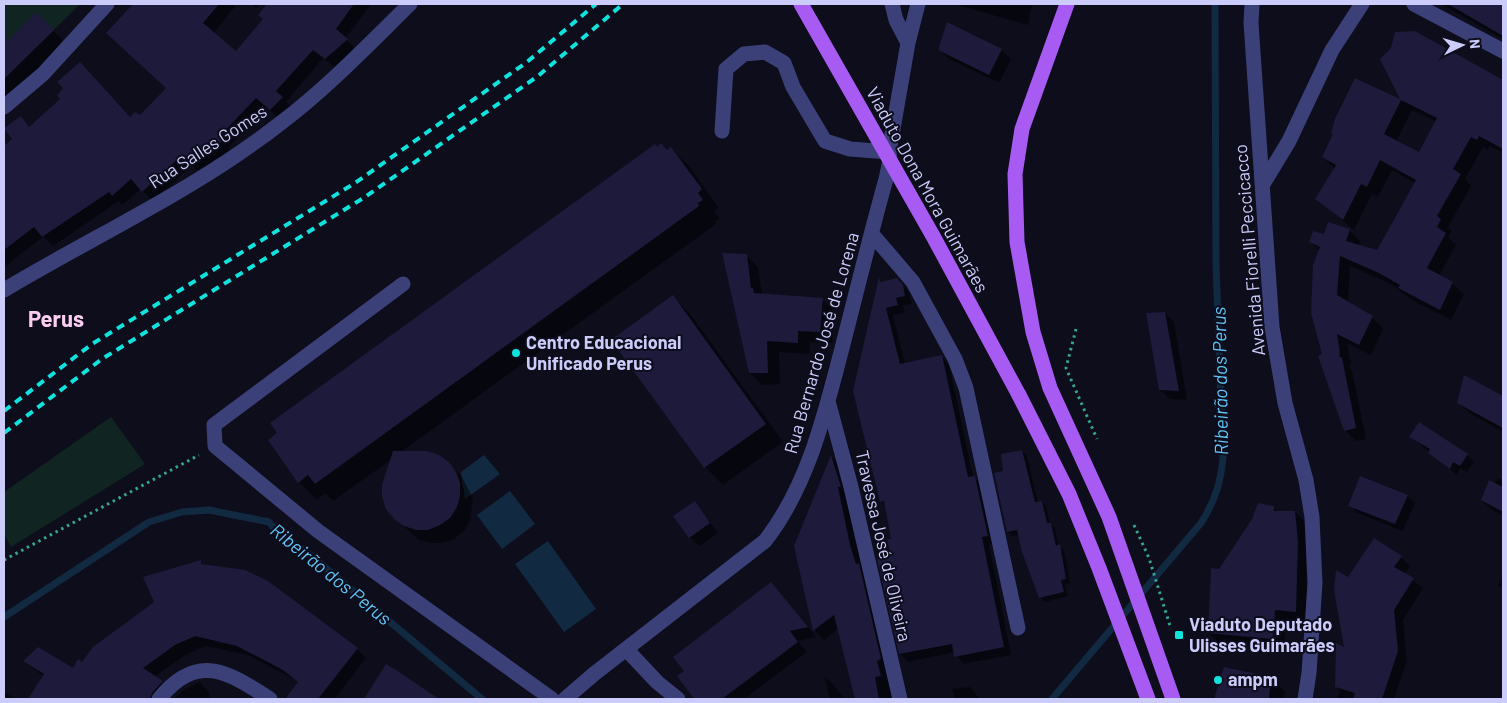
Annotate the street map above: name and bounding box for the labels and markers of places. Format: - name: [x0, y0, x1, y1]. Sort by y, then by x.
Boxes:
- place label: Centro Educacional Unificado Perus: [526, 331, 681, 374]
- marker: Centro Educacional Unificado Perus: [510, 347, 522, 359]
- place label: Viaduto Deputado Ulisses Guimarães: [1189, 613, 1335, 656]
- marker: Viaduto Deputado Ulisses Guimarães: [1173, 629, 1185, 641]
- place label: ampm: [1228, 668, 1278, 690]
- marker: ampm: [1212, 674, 1224, 686]

